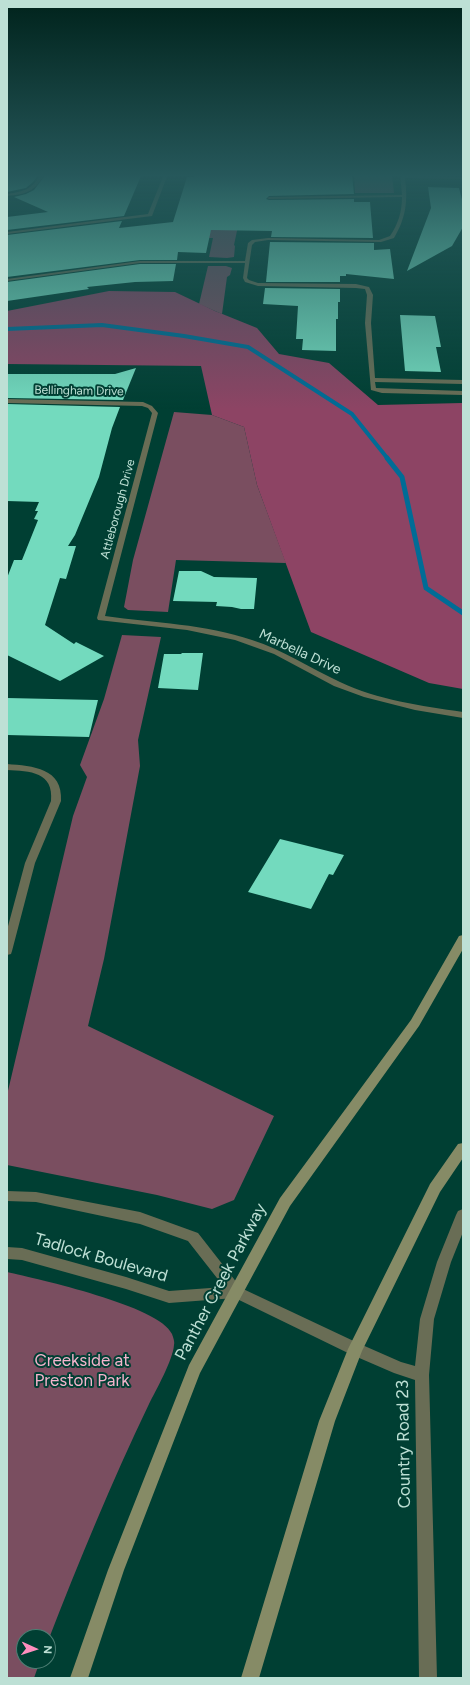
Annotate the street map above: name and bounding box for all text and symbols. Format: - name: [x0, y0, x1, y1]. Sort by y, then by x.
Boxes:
- street label: Bellingham Drive: [34, 383, 124, 399]
- street label: Attleborough Drive: [98, 458, 138, 560]
- street label: Marbella Drive: [256, 626, 344, 678]
- street label: Panther Creek Parkway: [171, 1200, 271, 1364]
- street label: Tadlock Boulevard: [32, 1229, 170, 1287]
- park label: Creekside at Preston Park: [34, 1351, 130, 1391]
- street label: Country Road 23: [393, 1380, 415, 1508]
- north arrow: [16, 1629, 56, 1669]
- text: N: [41, 1645, 54, 1654]

